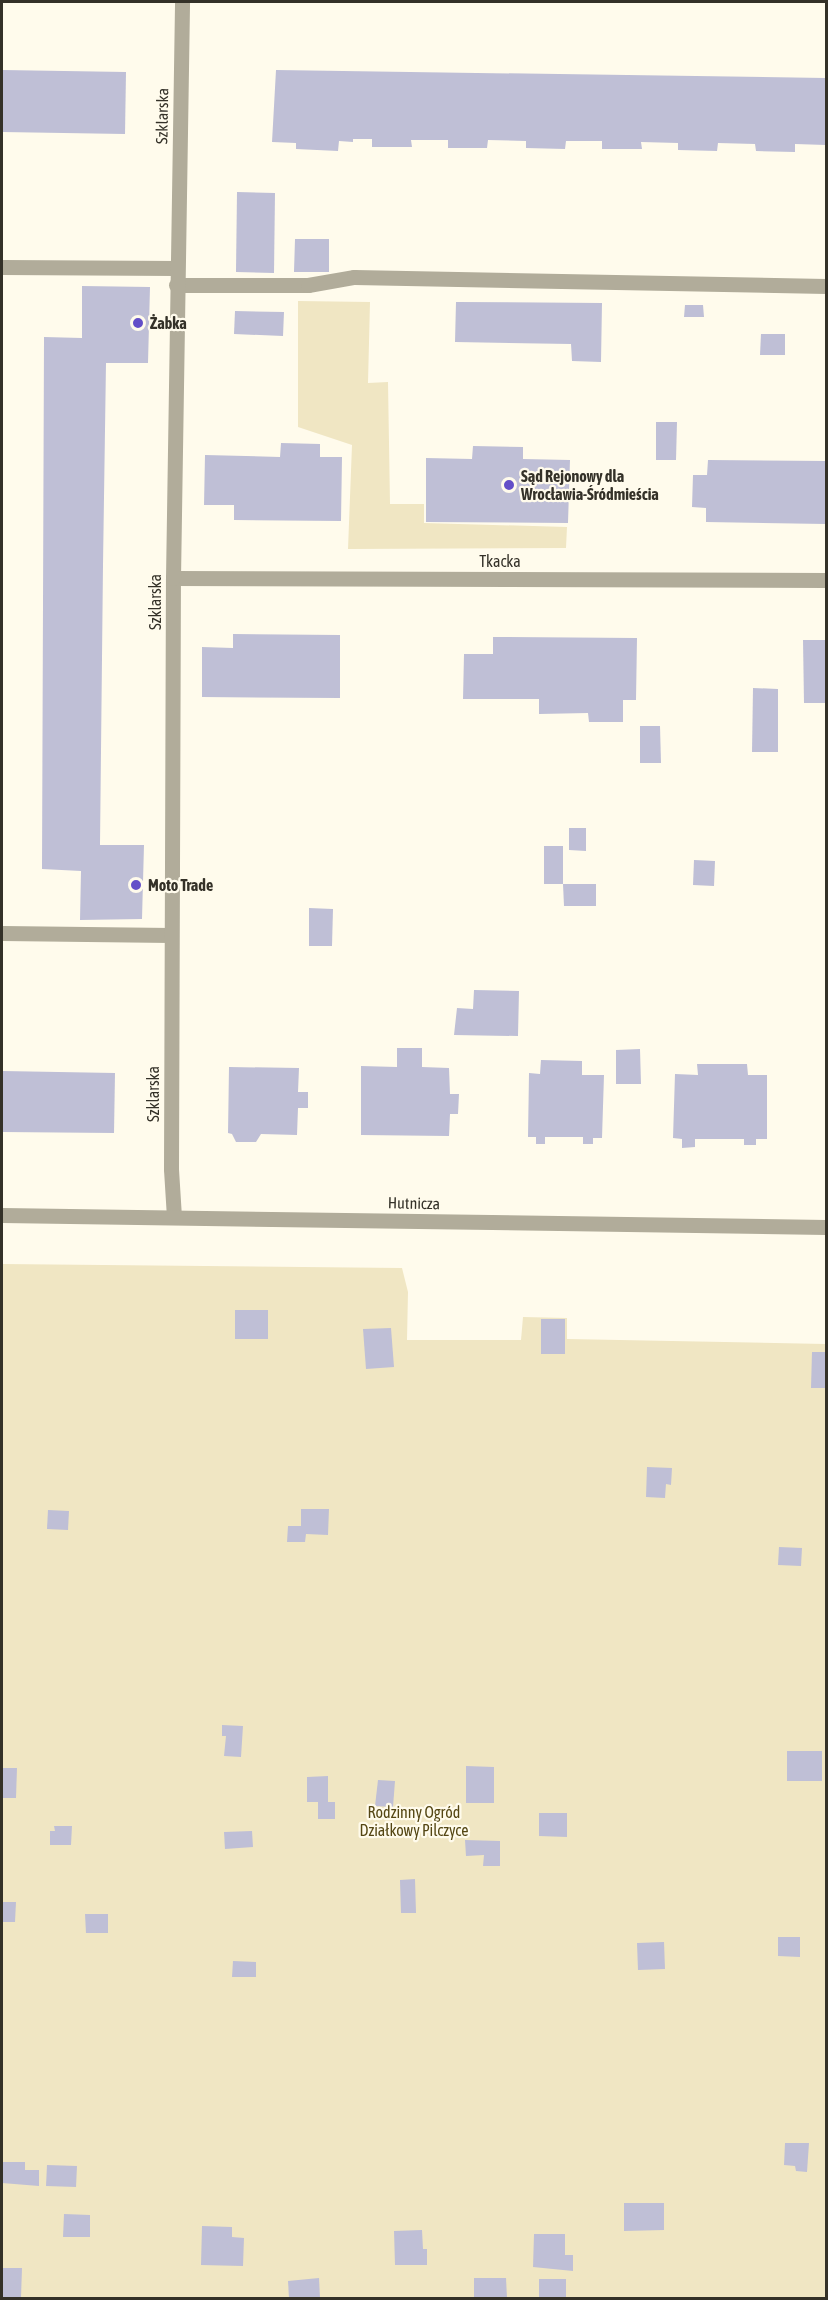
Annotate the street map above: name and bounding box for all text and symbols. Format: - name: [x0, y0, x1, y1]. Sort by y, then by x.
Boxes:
- street label: Szklarska: [152, 88, 172, 144]
- place label: Żabka: [150, 313, 187, 333]
- marker: Żabka: [131, 316, 145, 330]
- place label: Sąd Rejonowy dla Wrocławia-Śródmieścia: [521, 466, 659, 504]
- marker: Sąd Rejonowy dla Wrocławia-Śródmieścia: [502, 478, 516, 492]
- street label: Tkacka: [479, 551, 521, 571]
- street label: Szklarska: [145, 574, 165, 630]
- place label: Moto Trade: [148, 875, 213, 895]
- marker: Moto Trade: [129, 878, 143, 892]
- street label: Szklarska: [143, 1066, 163, 1122]
- street label: Hutnicza: [388, 1193, 440, 1213]
- park label: Rodzinny Ogród Działkowy Pilczyce: [359, 1802, 469, 1840]

